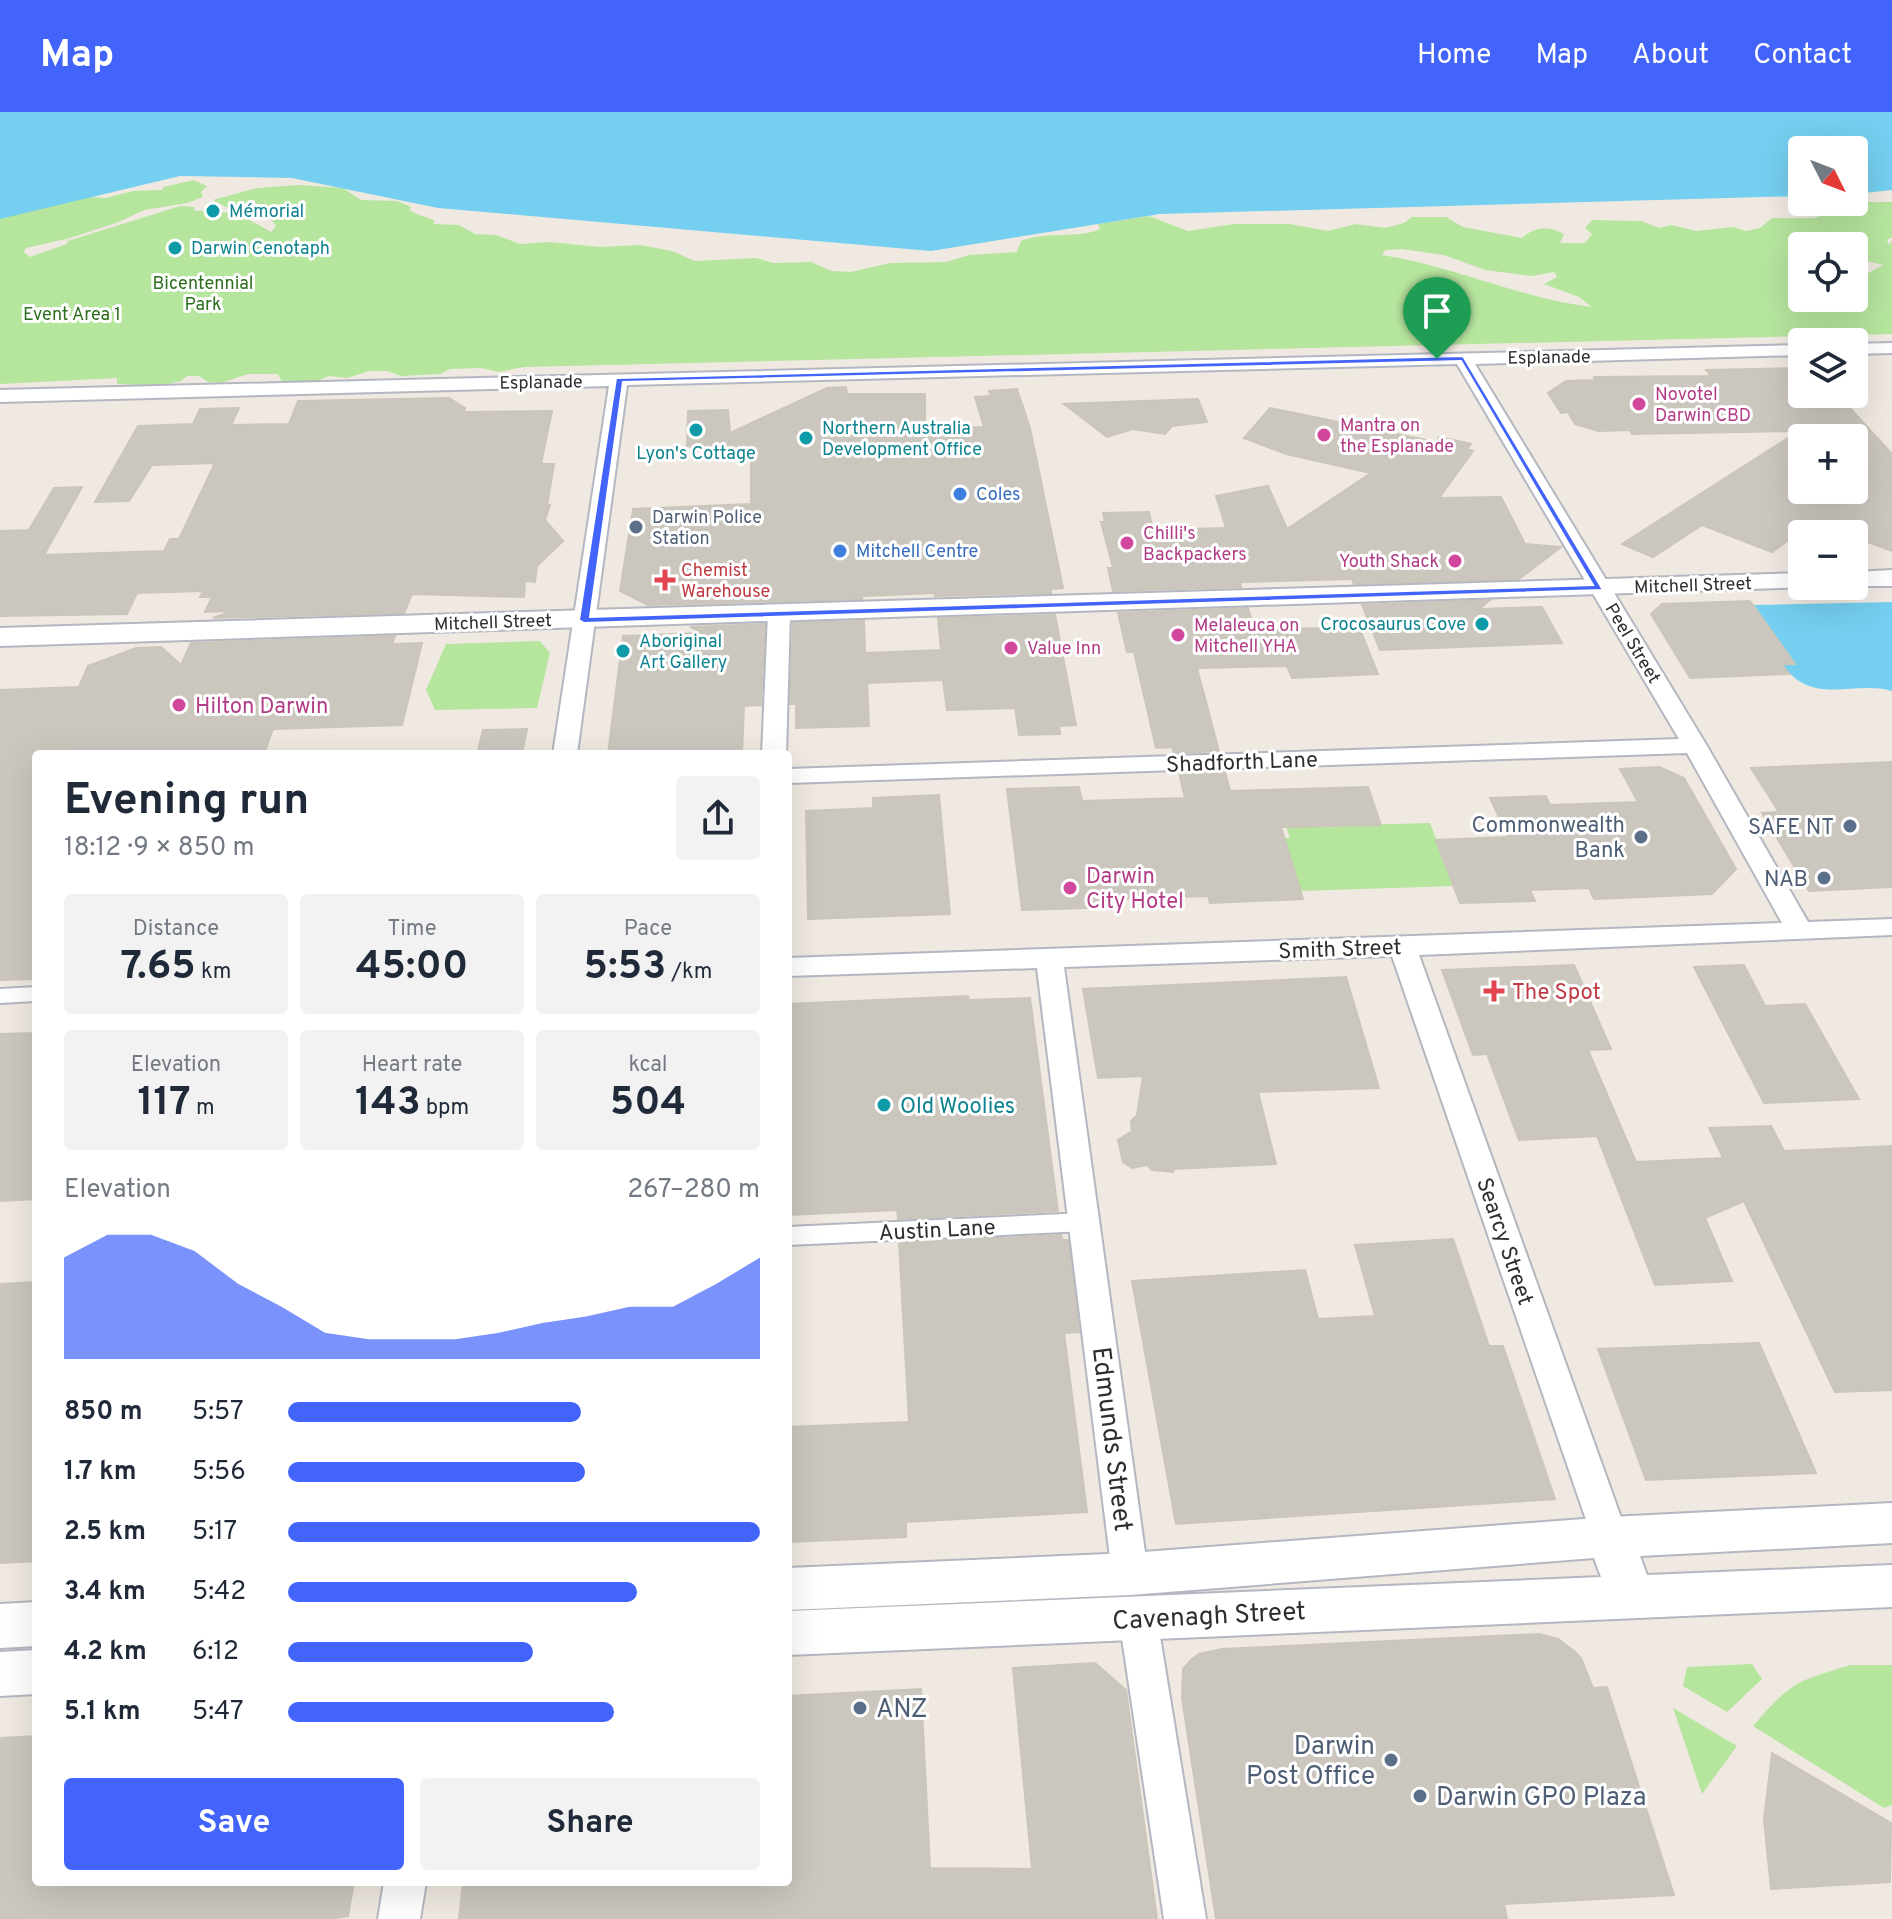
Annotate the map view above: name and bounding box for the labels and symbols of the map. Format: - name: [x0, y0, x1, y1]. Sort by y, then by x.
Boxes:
- north arrow: [1788, 136, 1868, 216]
- place label: Mémorial: [229, 201, 304, 224]
- marker: Mémorial: [204, 202, 222, 220]
- place label: Darwin Cenotaph: [191, 238, 330, 261]
- marker: Darwin Cenotaph: [166, 239, 184, 257]
- park label: Bicentennial Park: [153, 273, 254, 317]
- pin: [1403, 277, 1471, 359]
- park label: Event Area 1: [23, 304, 121, 327]
- street label: Esplanade: [1507, 346, 1591, 371]
- street label: Esplanade: [499, 371, 583, 396]
- place label: Novotel Darwin CBD: [1655, 384, 1751, 428]
- marker: Novotel Darwin CBD: [1630, 395, 1648, 413]
- place label: Mantra on the Esplanade: [1340, 415, 1454, 459]
- place label: Northern Australia Development Office: [822, 418, 982, 462]
- marker: Lyon's Cottage: [687, 421, 705, 439]
- marker: Mantra on the Esplanade: [1315, 426, 1333, 444]
- marker: Northern Australia Development Office: [797, 429, 815, 447]
- place label: Lyon's Cottage: [636, 443, 756, 466]
- place label: Coles: [976, 484, 1020, 507]
- marker: Coles: [951, 485, 969, 503]
- place label: Darwin Police Station: [652, 507, 762, 551]
- marker: Darwin Police Station: [627, 518, 645, 536]
- place label: Chilli's Backpackers: [1143, 523, 1247, 567]
- marker: Chilli's Backpackers: [1118, 534, 1136, 552]
- place label: Mitchell Centre: [856, 541, 978, 564]
- marker: Mitchell Centre: [831, 542, 849, 560]
- place label: Youth Shack: [1339, 551, 1439, 574]
- marker: Youth Shack: [1446, 552, 1464, 570]
- place label: Chemist Warehouse: [681, 560, 770, 604]
- marker: Chemist Warehouse: [656, 571, 674, 589]
- street label: Mitchell Street: [1634, 573, 1752, 600]
- street label: Peel Street: [1599, 599, 1665, 688]
- street label: Mitchell Street: [434, 610, 552, 637]
- place label: Crocosaurus Cove: [1320, 614, 1466, 637]
- place label: Melaleuca on Mitchell YHA: [1194, 615, 1299, 659]
- marker: Crocosaurus Cove: [1473, 615, 1491, 633]
- marker: Melaleuca on Mitchell YHA: [1169, 626, 1187, 644]
- place label: Aboriginal Art Gallery: [639, 631, 727, 675]
- place label: Value Inn: [1027, 638, 1101, 661]
- marker: Value Inn: [1002, 639, 1020, 657]
- marker: Aboriginal Art Gallery: [614, 642, 632, 660]
- place label: Hilton Darwin: [195, 694, 328, 721]
- marker: Hilton Darwin: [170, 696, 188, 714]
- street label: Shadforth Lane: [1166, 747, 1318, 780]
- place label: Commonwealth Bank: [1471, 813, 1625, 865]
- place label: SAFE NT: [1748, 815, 1834, 842]
- marker: SAFE NT: [1841, 817, 1859, 835]
- marker: Commonwealth Bank: [1632, 828, 1650, 846]
- place label: Darwin City Hotel: [1086, 864, 1184, 916]
- place label: NAB: [1764, 867, 1808, 894]
- marker: NAB: [1815, 869, 1833, 887]
- marker: Darwin City Hotel: [1061, 879, 1079, 897]
- street label: Smith Street: [1278, 935, 1402, 966]
- marker: The Spot: [1483, 980, 1505, 1002]
- place label: The Spot: [1512, 980, 1601, 1007]
- place label: Old Woolies: [900, 1094, 1015, 1121]
- marker: Old Woolies: [875, 1096, 893, 1114]
- street label: Searcy Street: [1469, 1175, 1538, 1309]
- street label: Austin Lane: [878, 1215, 996, 1248]
- street label: Edmunds Street: [1083, 1345, 1138, 1533]
- street label: Cavenagh Street: [1112, 1596, 1307, 1639]
- place label: ANZ: [876, 1694, 928, 1727]
- marker: ANZ: [851, 1699, 869, 1717]
- place label: Darwin Post Office: [1246, 1731, 1375, 1794]
- marker: Darwin Post Office: [1382, 1751, 1400, 1769]
- place label: Darwin GPO Plaza: [1436, 1782, 1646, 1815]
- marker: Darwin GPO Plaza: [1411, 1787, 1429, 1805]

